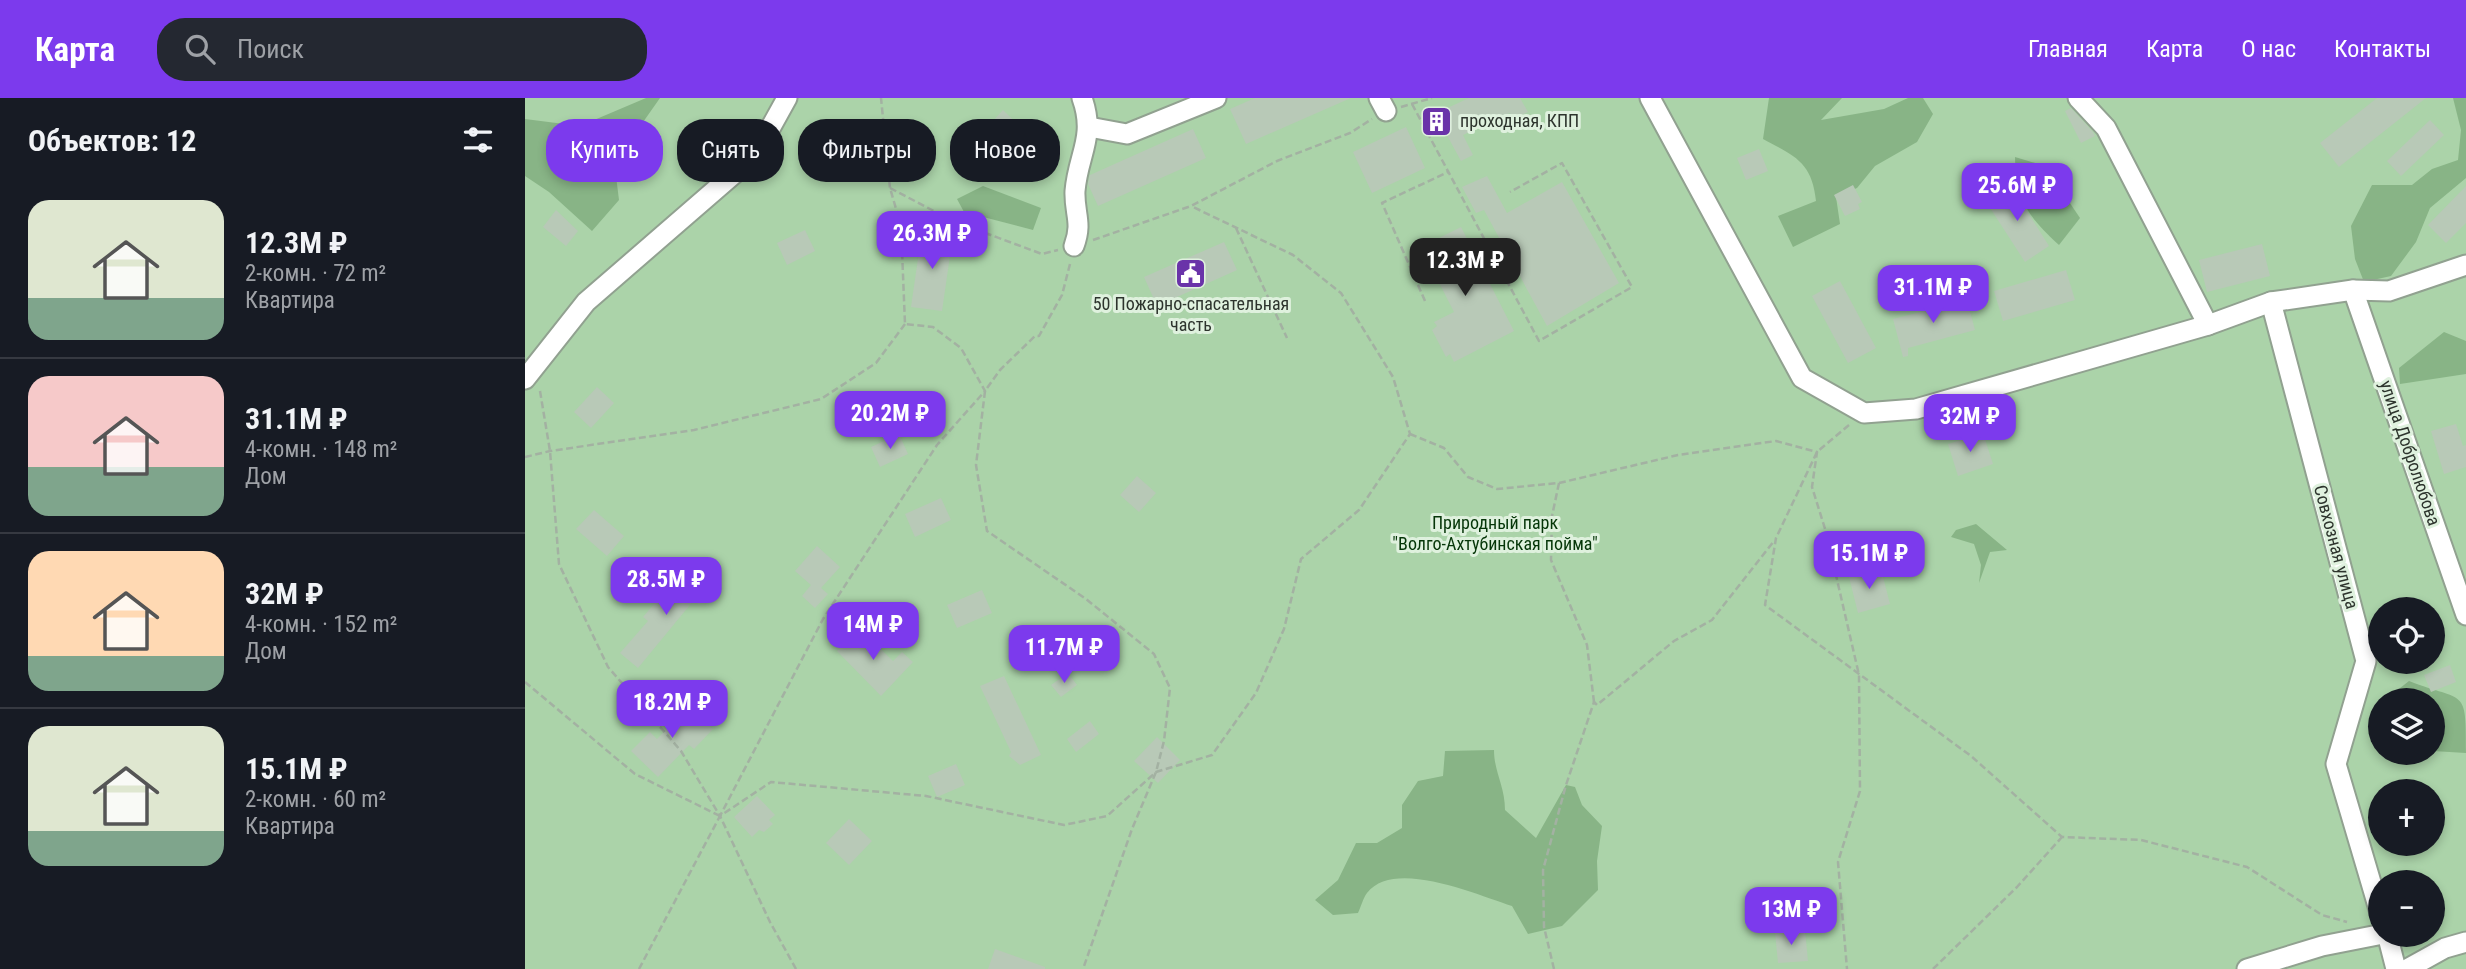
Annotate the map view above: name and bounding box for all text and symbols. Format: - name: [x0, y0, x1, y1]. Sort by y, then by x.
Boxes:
- search box: [157, 18, 647, 81]
- text: Карта: [35, 30, 115, 69]
- icon: search: [181, 30, 219, 68]
- text: Поиск: [237, 34, 304, 64]
- text: Главная: [2028, 35, 2108, 63]
- text: Карта: [2146, 35, 2203, 63]
- text: О нас: [2241, 35, 2296, 63]
- text: Контакты: [2334, 35, 2431, 63]
- building icon: проходная, КПП: [1420, 104, 1454, 138]
- place label: проходная, КПП: [1460, 110, 1579, 131]
- chip: Купить: [546, 119, 663, 182]
- chip: Снять: [677, 119, 784, 182]
- chip: Фильтры: [798, 119, 936, 182]
- chip: Новое: [950, 119, 1060, 182]
- icon: filters: [459, 121, 497, 159]
- text: Объектов: 12: [28, 123, 196, 158]
- pin: 25.6M ₽: [1952, 164, 2082, 223]
- text: 25.6M ₽: [1978, 172, 2056, 199]
- pin: 26.3M ₽: [867, 212, 997, 271]
- text: 26.3M ₽: [893, 220, 971, 247]
- text: 12.3M ₽: [245, 225, 348, 260]
- icon: home: [84, 228, 168, 312]
- pin: 12.3M ₽: [1400, 238, 1530, 298]
- text: 12.3M ₽: [1426, 247, 1504, 274]
- public building icon: 50 Пожарно-спасательная часть: [1174, 257, 1208, 291]
- text: 2-комн. · 72 m²: [245, 260, 386, 287]
- pin: 31.1M ₽: [1868, 266, 1998, 325]
- text: 31.1M ₽: [1894, 274, 1972, 301]
- text: Квартира: [245, 287, 335, 314]
- place label: 50 Пожарно-спасательная часть: [1093, 293, 1289, 335]
- street label: улица Добролюбова: [2376, 377, 2445, 528]
- pin: 20.2M ₽: [825, 392, 955, 451]
- pin: 32M ₽: [1921, 394, 2019, 454]
- text: 20.2M ₽: [851, 400, 929, 427]
- text: 31.1M ₽: [245, 401, 348, 436]
- text: 32M ₽: [1940, 403, 2000, 430]
- icon: home: [84, 404, 168, 488]
- text: 4-комн. · 148 m²: [245, 436, 397, 463]
- text: Дом: [245, 463, 287, 490]
- street label: Совхозная улица: [2310, 483, 2363, 611]
- park label: Природный парк "Волго-Ахтубинская пойма": [1392, 512, 1598, 554]
- pin: 15.1M ₽: [1804, 532, 1934, 591]
- text: 15.1M ₽: [1830, 540, 1908, 567]
- pin: 28.5M ₽: [601, 558, 731, 617]
- text: 28.5M ₽: [627, 566, 705, 593]
- text: 32M ₽: [245, 576, 324, 611]
- icon: home: [84, 579, 168, 663]
- map controls: [2368, 597, 2445, 947]
- button: locate: [2368, 597, 2445, 674]
- pin: 14M ₽: [824, 602, 922, 662]
- text: 4-комн. · 152 m²: [245, 611, 397, 638]
- text: 14M ₽: [843, 611, 903, 638]
- pin: 11.7M ₽: [999, 626, 1129, 685]
- text: 11.7M ₽: [1025, 634, 1103, 661]
- text: Дом: [245, 638, 287, 665]
- pin: 18.2M ₽: [607, 680, 737, 740]
- button: layers: [2368, 688, 2445, 765]
- text: 18.2M ₽: [633, 689, 711, 716]
- text: 15.1M ₽: [245, 751, 348, 786]
- icon: home: [84, 754, 168, 838]
- button: +: [2368, 779, 2445, 856]
- text: 2-комн. · 60 m²: [245, 786, 386, 813]
- text: Квартира: [245, 813, 335, 840]
- button: −: [2368, 870, 2445, 947]
- pin: 13M ₽: [1742, 888, 1840, 947]
- text: 13M ₽: [1761, 896, 1821, 923]

